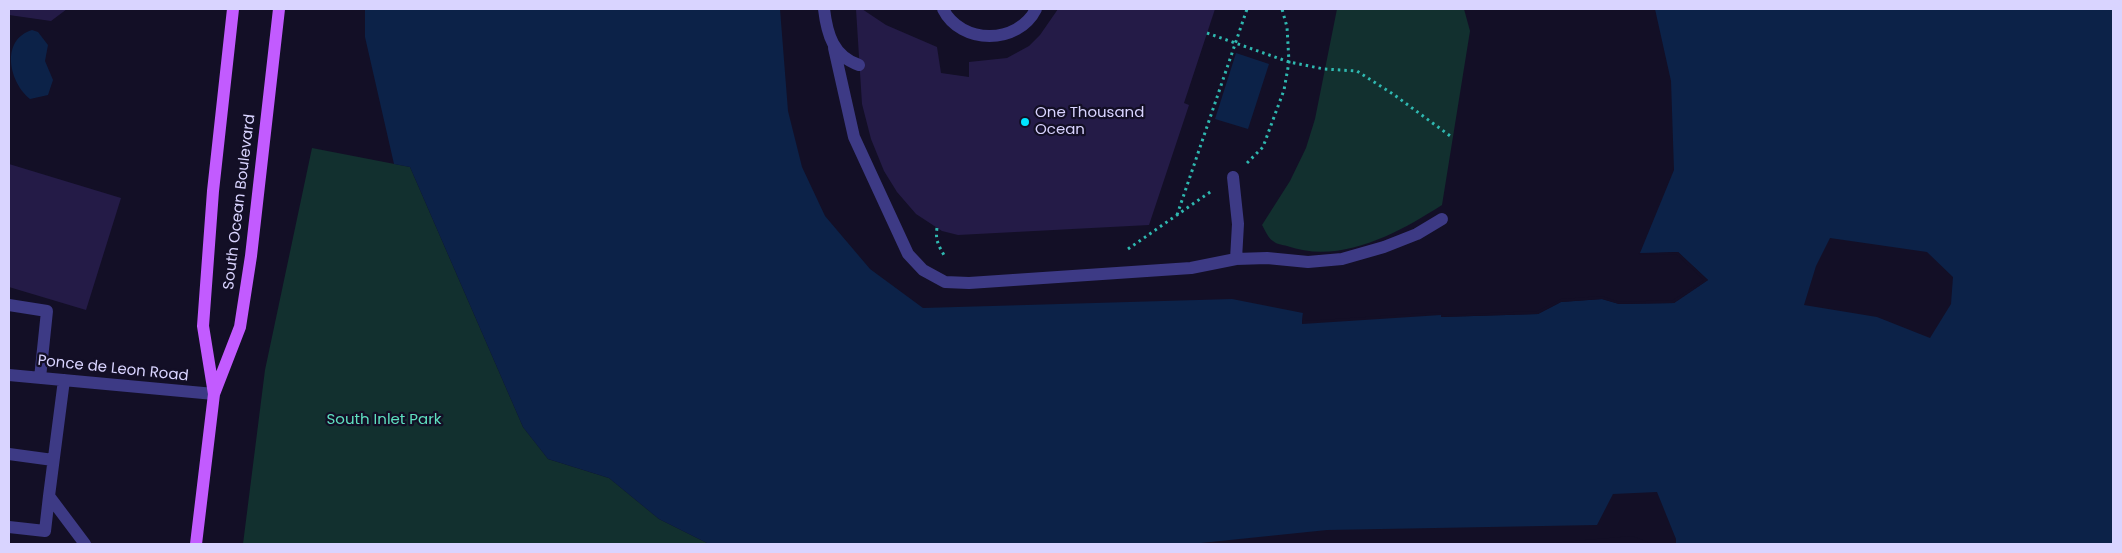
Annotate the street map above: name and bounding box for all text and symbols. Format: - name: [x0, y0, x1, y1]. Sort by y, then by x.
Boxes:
- place label: One Thousand Ocean: [1035, 104, 1144, 139]
- street label: South Ocean Boulevard: [220, 113, 260, 291]
- marker: One Thousand Ocean: [1019, 116, 1031, 128]
- street label: Ponce de Leon Road: [37, 352, 189, 386]
- park label: South Inlet Park: [327, 411, 441, 429]

